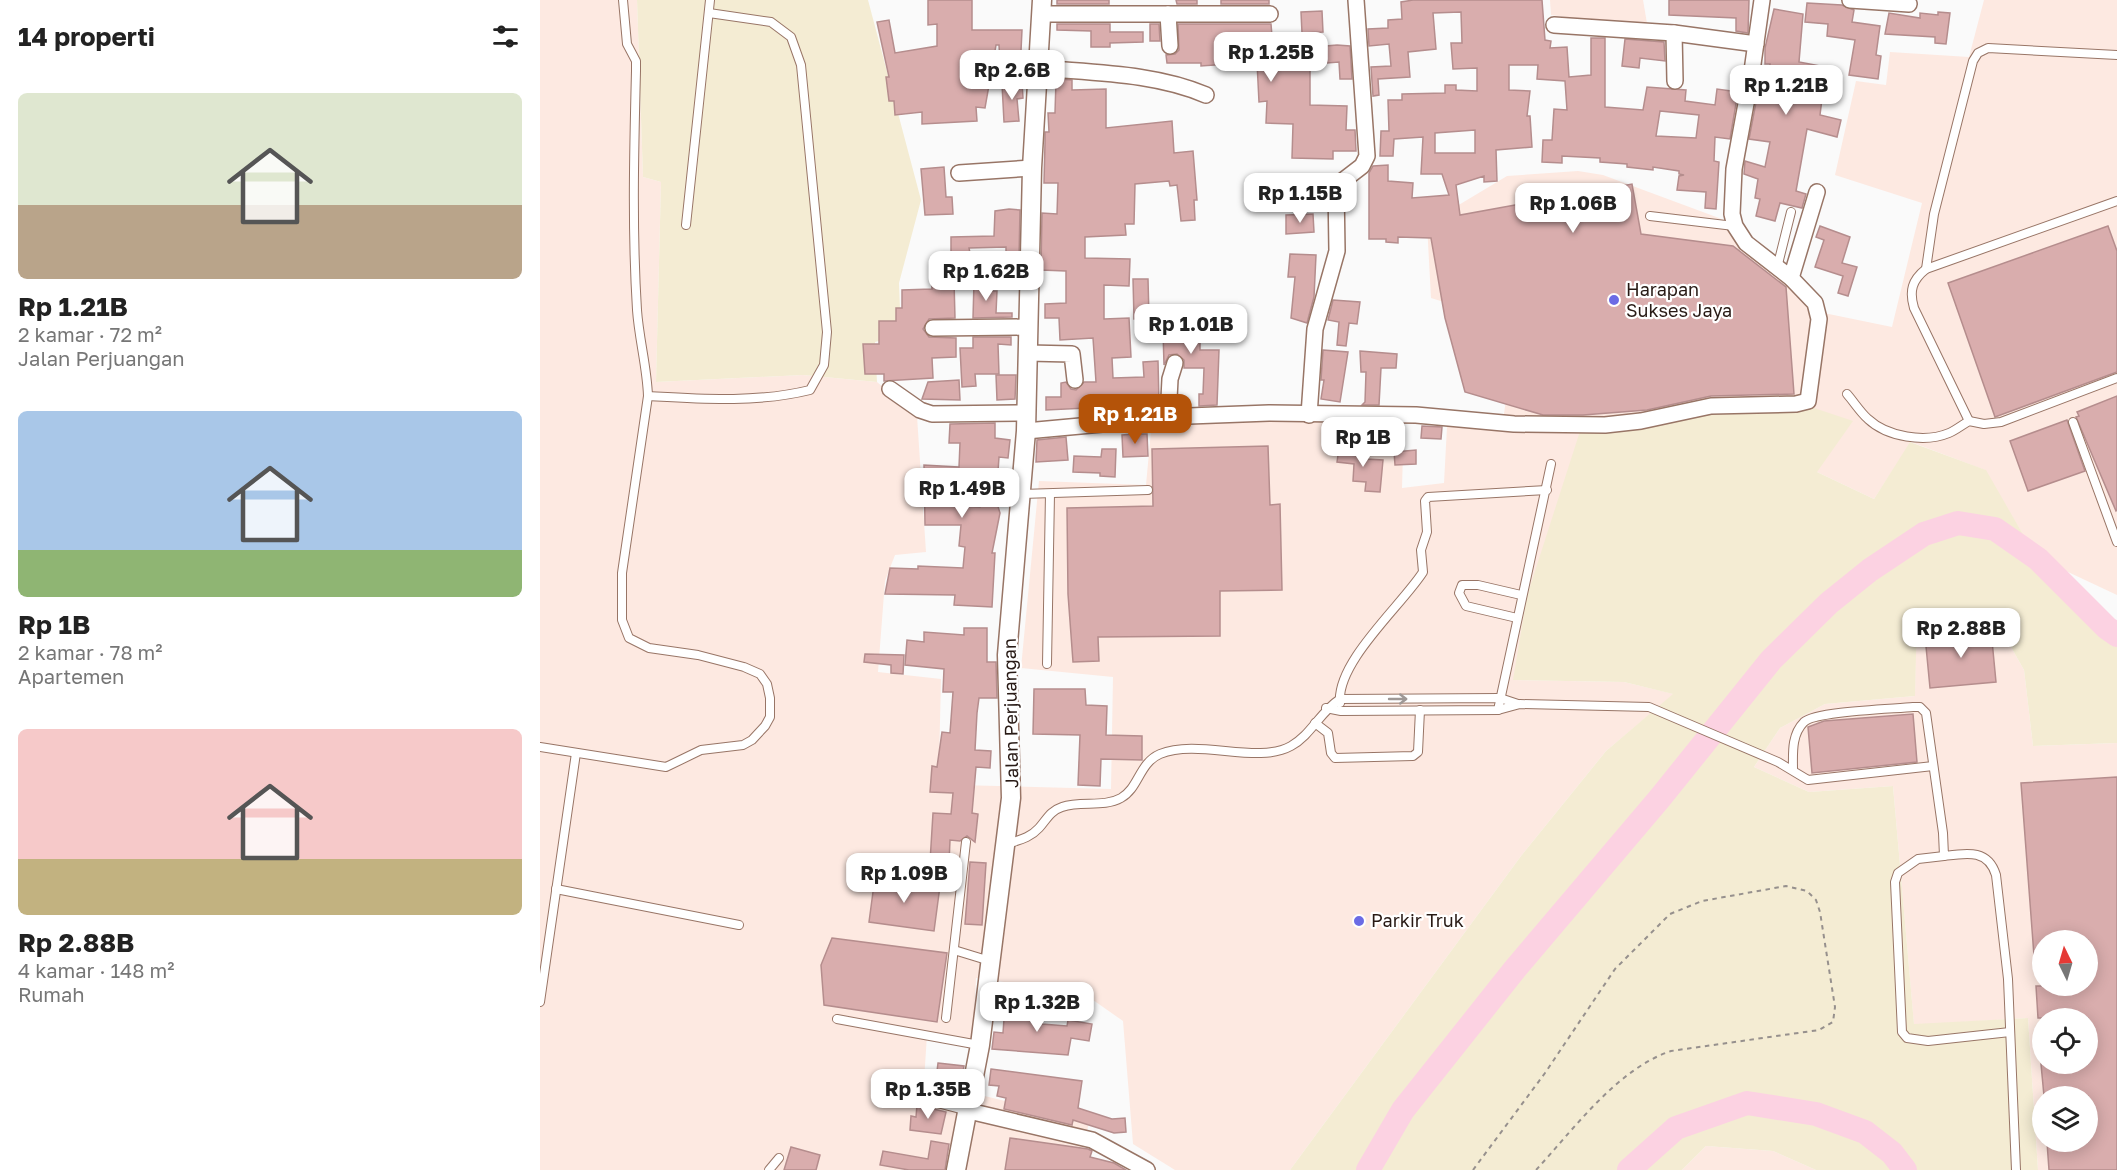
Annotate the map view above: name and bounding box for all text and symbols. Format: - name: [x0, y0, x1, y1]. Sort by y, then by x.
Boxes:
- icon: filters: [489, 20, 522, 53]
- text: 14 properti: [18, 21, 155, 52]
- pin: Rp 1.25B: [1209, 32, 1333, 83]
- text: Rp 1.25B: [1228, 39, 1314, 63]
- pin: Rp 2.6B: [957, 50, 1067, 101]
- text: Rp 2.6B: [974, 57, 1050, 81]
- pin: Rp 1.21B: [1724, 65, 1848, 116]
- text: Rp 1.21B: [1744, 72, 1828, 96]
- icon: home: [216, 132, 324, 240]
- pin: Rp 1.15B: [1238, 173, 1362, 224]
- text: Rp 1.15B: [1258, 180, 1342, 204]
- pin: Rp 1.06B: [1511, 183, 1635, 234]
- text: Rp 1.06B: [1529, 190, 1617, 214]
- pin: Rp 1.62B: [924, 251, 1048, 302]
- text: Rp 1.62B: [943, 258, 1029, 282]
- place label: Harapan Sukses Jaya: [1626, 278, 1732, 321]
- text: Rp 1.21B: [18, 291, 128, 322]
- marker: Harapan Sukses Jaya: [1607, 293, 1621, 307]
- pin: Rp 1.01B: [1129, 304, 1253, 355]
- text: Rp 1.01B: [1148, 311, 1234, 335]
- text: 2 kamar · 72 m²: [18, 322, 162, 346]
- text: Jalan Perjuangan: [18, 346, 185, 370]
- pin: Rp 1.21B: [1073, 394, 1197, 445]
- text: Rp 1.21B: [1093, 401, 1177, 425]
- pin: Rp 1B: [1321, 417, 1405, 468]
- text: Rp 1B: [1335, 424, 1391, 448]
- icon: home: [216, 450, 324, 558]
- pin: Rp 1.49B: [900, 468, 1024, 519]
- text: Rp 1.49B: [918, 475, 1006, 499]
- pin: Rp 2.88B: [1899, 608, 2023, 659]
- text: Rp 1B: [18, 609, 90, 640]
- text: Rp 2.88B: [1916, 615, 2006, 639]
- street label: Jalan Perjuangan: [998, 638, 1022, 788]
- text: 2 kamar · 78 m²: [18, 640, 163, 664]
- text: Apartemen: [18, 664, 124, 688]
- one-way arrow: [1388, 693, 1408, 704]
- icon: home: [216, 768, 324, 876]
- pin: Rp 1.09B: [842, 853, 966, 904]
- text: Rp 1.09B: [860, 860, 948, 884]
- place label: Parkir Truk: [1371, 909, 1464, 931]
- marker: Parkir Truk: [1352, 914, 1366, 928]
- text: Rp 2.88B: [18, 927, 134, 958]
- north arrow: [2032, 930, 2098, 996]
- map controls: [2032, 930, 2098, 1152]
- text: 4 kamar · 148 m²: [18, 958, 174, 982]
- text: Rumah: [18, 982, 85, 1006]
- pin: Rp 1.32B: [975, 982, 1099, 1033]
- text: Rp 1.32B: [994, 989, 1080, 1013]
- button: locate: [2032, 1008, 2098, 1074]
- pin: Rp 1.35B: [866, 1069, 990, 1120]
- text: Rp 1.35B: [885, 1076, 971, 1100]
- button: layers: [2032, 1086, 2098, 1152]

